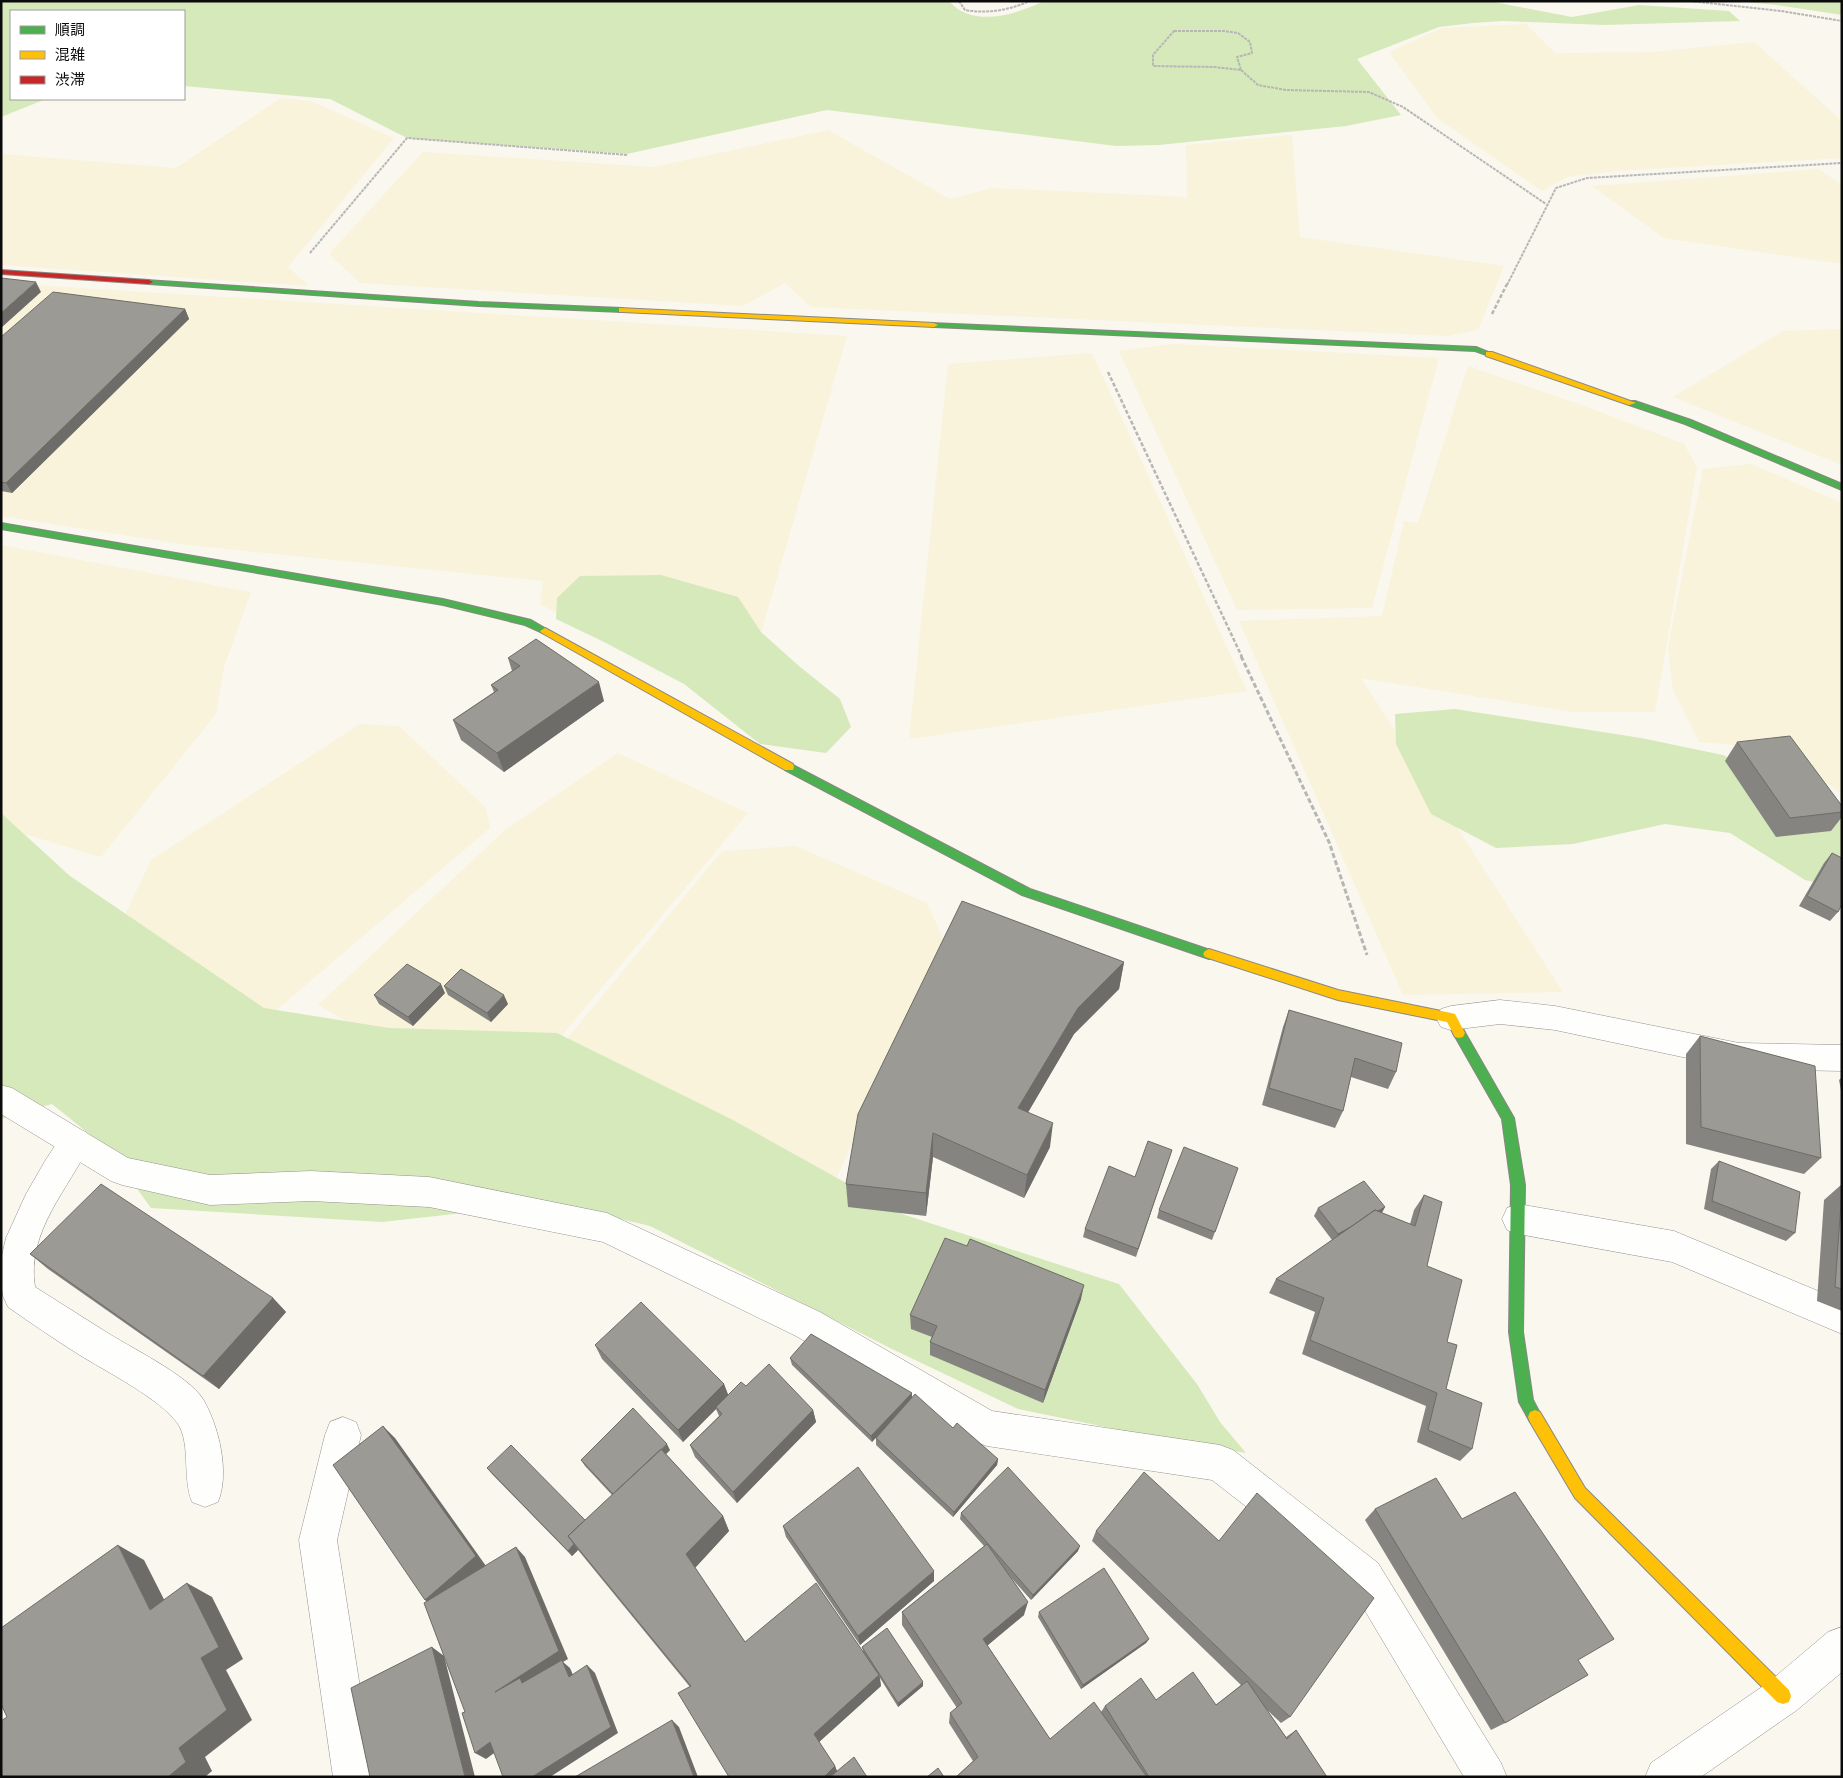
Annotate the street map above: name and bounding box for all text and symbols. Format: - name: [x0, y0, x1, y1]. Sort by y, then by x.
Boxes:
- legend: [10, 10, 185, 100]
- text: 順調: [55, 20, 85, 39]
- text: 混雑: [55, 45, 85, 64]
- text: 渋滞: [55, 70, 85, 89]

